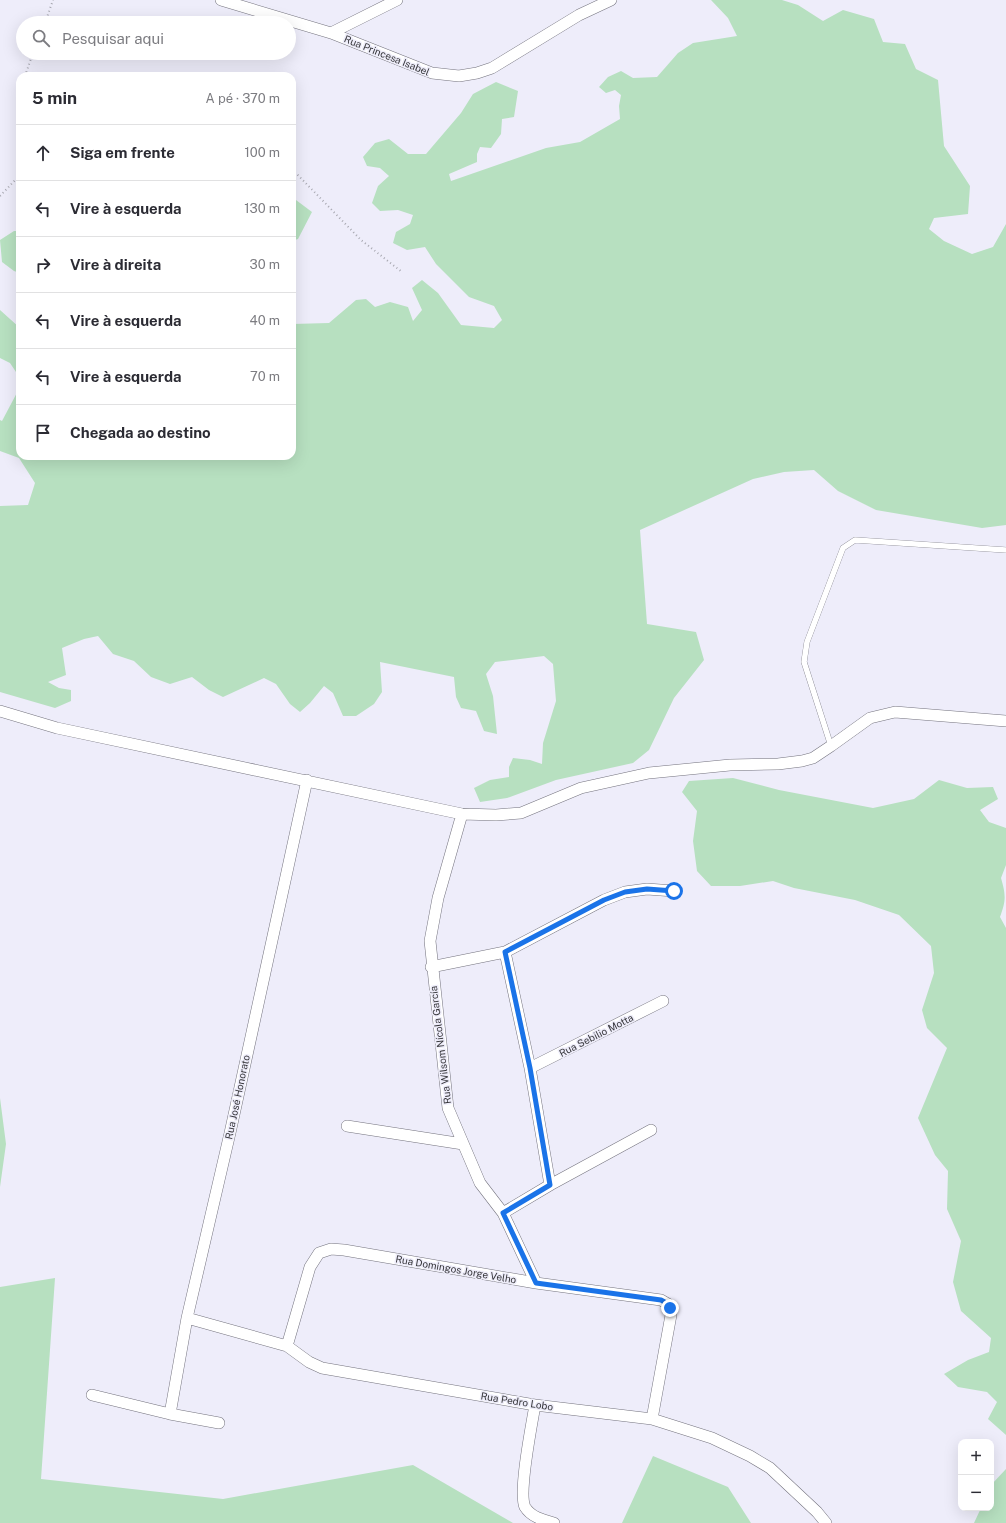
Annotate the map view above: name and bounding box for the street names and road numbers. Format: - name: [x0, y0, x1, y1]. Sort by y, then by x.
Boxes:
- street label: Rua Princesa Isabel: [342, 32, 432, 78]
- street label: Rua Wilsom Nícola García: [427, 985, 453, 1105]
- street label: Rua Sebilio Motta: [557, 1011, 635, 1059]
- street label: Rua José Honorato: [222, 1053, 252, 1140]
- street label: Rua Domingos Jorge Velho: [395, 1252, 518, 1286]
- street label: Rua Pedro Lobo: [480, 1389, 554, 1413]

